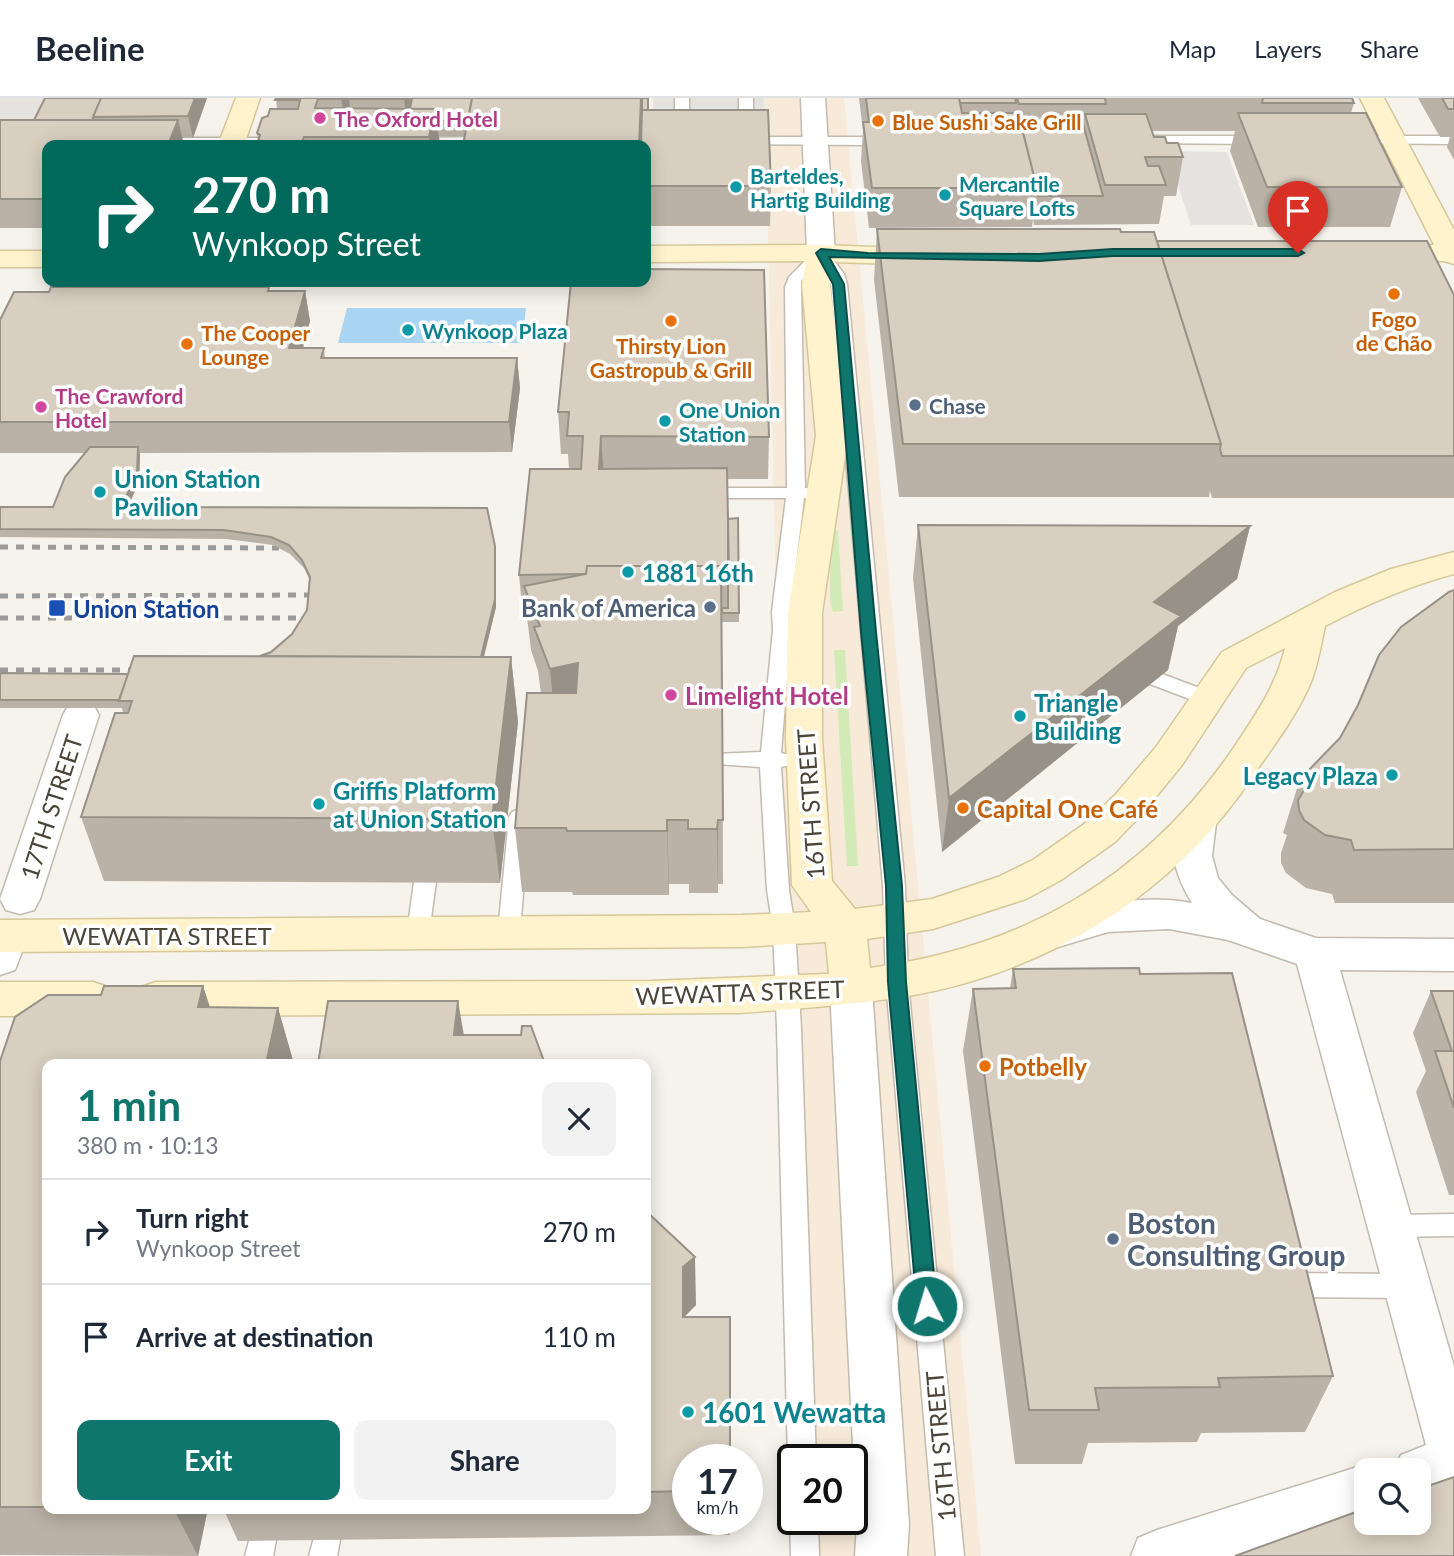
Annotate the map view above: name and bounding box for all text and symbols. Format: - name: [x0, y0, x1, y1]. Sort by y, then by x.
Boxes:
- text: Beeline: [35, 28, 145, 68]
- text: Map: [1169, 34, 1216, 63]
- text: Layers: [1254, 34, 1322, 63]
- text: Share: [1360, 34, 1419, 63]
- place label: The Oxford Hotel: [334, 106, 498, 131]
- place label: Blue Sushi Sake Grill: [892, 109, 1081, 134]
- marker: The Oxford Hotel: [312, 110, 328, 126]
- marker: Blue Sushi Sake Grill: [870, 113, 886, 129]
- place label: Barteldes, Hartig Building: [750, 163, 890, 212]
- text: 270 m: [192, 165, 330, 223]
- icon: right: [77, 168, 168, 259]
- place label: Mercantile Square Lofts: [959, 171, 1075, 220]
- marker: Barteldes, Hartig Building: [728, 179, 744, 195]
- pin: [1268, 181, 1328, 253]
- marker: Mercantile Square Lofts: [937, 187, 953, 203]
- icon: arrive: [1279, 192, 1317, 230]
- text: Wynkoop Street: [192, 224, 421, 263]
- marker: Fogo de Chão: [1386, 286, 1402, 302]
- place label: Fogo de Chão: [1356, 306, 1432, 355]
- marker: Thirsty Lion Gastropub & Grill: [663, 313, 679, 329]
- place label: Wynkoop Plaza: [422, 318, 568, 343]
- place label: The Cooper Lounge: [201, 320, 311, 369]
- marker: Wynkoop Plaza: [400, 322, 416, 338]
- place label: Thirsty Lion Gastropub & Grill: [590, 333, 752, 382]
- marker: The Cooper Lounge: [179, 336, 195, 352]
- place label: The Crawford Hotel: [55, 383, 183, 432]
- place label: Chase: [929, 393, 986, 418]
- place label: One Union Station: [679, 397, 780, 446]
- marker: Chase: [907, 397, 923, 413]
- marker: The Crawford Hotel: [33, 399, 49, 415]
- marker: One Union Station: [657, 413, 673, 429]
- place label: Union Station Pavilion: [114, 464, 261, 521]
- marker: Union Station Pavilion: [92, 484, 108, 500]
- place label: 1881 16th: [642, 558, 754, 587]
- marker: 1881 16th: [620, 564, 636, 580]
- place label: Bank of America: [521, 593, 696, 622]
- place label: Union Station: [73, 594, 220, 623]
- marker: Union Station: [47, 598, 67, 618]
- marker: Bank of America: [702, 599, 718, 615]
- place label: Limelight Hotel: [685, 681, 849, 710]
- marker: Limelight Hotel: [663, 687, 679, 703]
- place label: Triangle Building: [1034, 688, 1121, 745]
- marker: Triangle Building: [1012, 708, 1028, 724]
- street label: 16TH STREET: [790, 728, 830, 880]
- street label: 17TH STREET: [14, 731, 88, 883]
- place label: Legacy Plaza: [1243, 761, 1378, 790]
- marker: Legacy Plaza: [1384, 767, 1400, 783]
- place label: Griffis Platform at Union Station: [333, 776, 506, 833]
- place label: Capital One Café: [977, 794, 1158, 823]
- marker: Griffis Platform at Union Station: [311, 796, 327, 812]
- marker: Capital One Café: [955, 800, 971, 816]
- street label: WEWATTA STREET: [62, 921, 272, 950]
- street label: WEWATTA STREET: [635, 974, 845, 1010]
- place label: Potbelly: [999, 1052, 1087, 1081]
- marker: Potbelly: [977, 1058, 993, 1074]
- text: 1 min: [77, 1080, 181, 1130]
- button: close: [542, 1082, 616, 1156]
- text: 380 m · 10:13: [77, 1131, 219, 1159]
- text: Turn right: [136, 1202, 249, 1234]
- place label: Boston Consulting Group: [1127, 1206, 1346, 1272]
- icon: right: [77, 1213, 115, 1251]
- text: 270 m: [543, 1216, 616, 1248]
- marker: Boston Consulting Group: [1105, 1231, 1121, 1247]
- text: Wynkoop Street: [136, 1234, 301, 1262]
- position arrow: [890, 1269, 964, 1343]
- icon: arrive: [77, 1318, 115, 1356]
- text: Arrive at destination: [136, 1321, 373, 1353]
- text: 110 m: [543, 1321, 616, 1353]
- street label: 16TH STREET: [919, 1370, 961, 1522]
- place label: 1601 Wewatta: [702, 1395, 886, 1429]
- marker: 1601 Wewatta: [680, 1404, 696, 1420]
- button: Exit: [77, 1420, 340, 1500]
- button: Share: [354, 1420, 616, 1500]
- speed limit sign: 20: [777, 1444, 868, 1535]
- map controls: [1354, 1458, 1431, 1535]
- button: search: [1354, 1458, 1431, 1535]
- text: 17: [697, 1459, 738, 1501]
- text: km/h: [696, 1496, 739, 1518]

